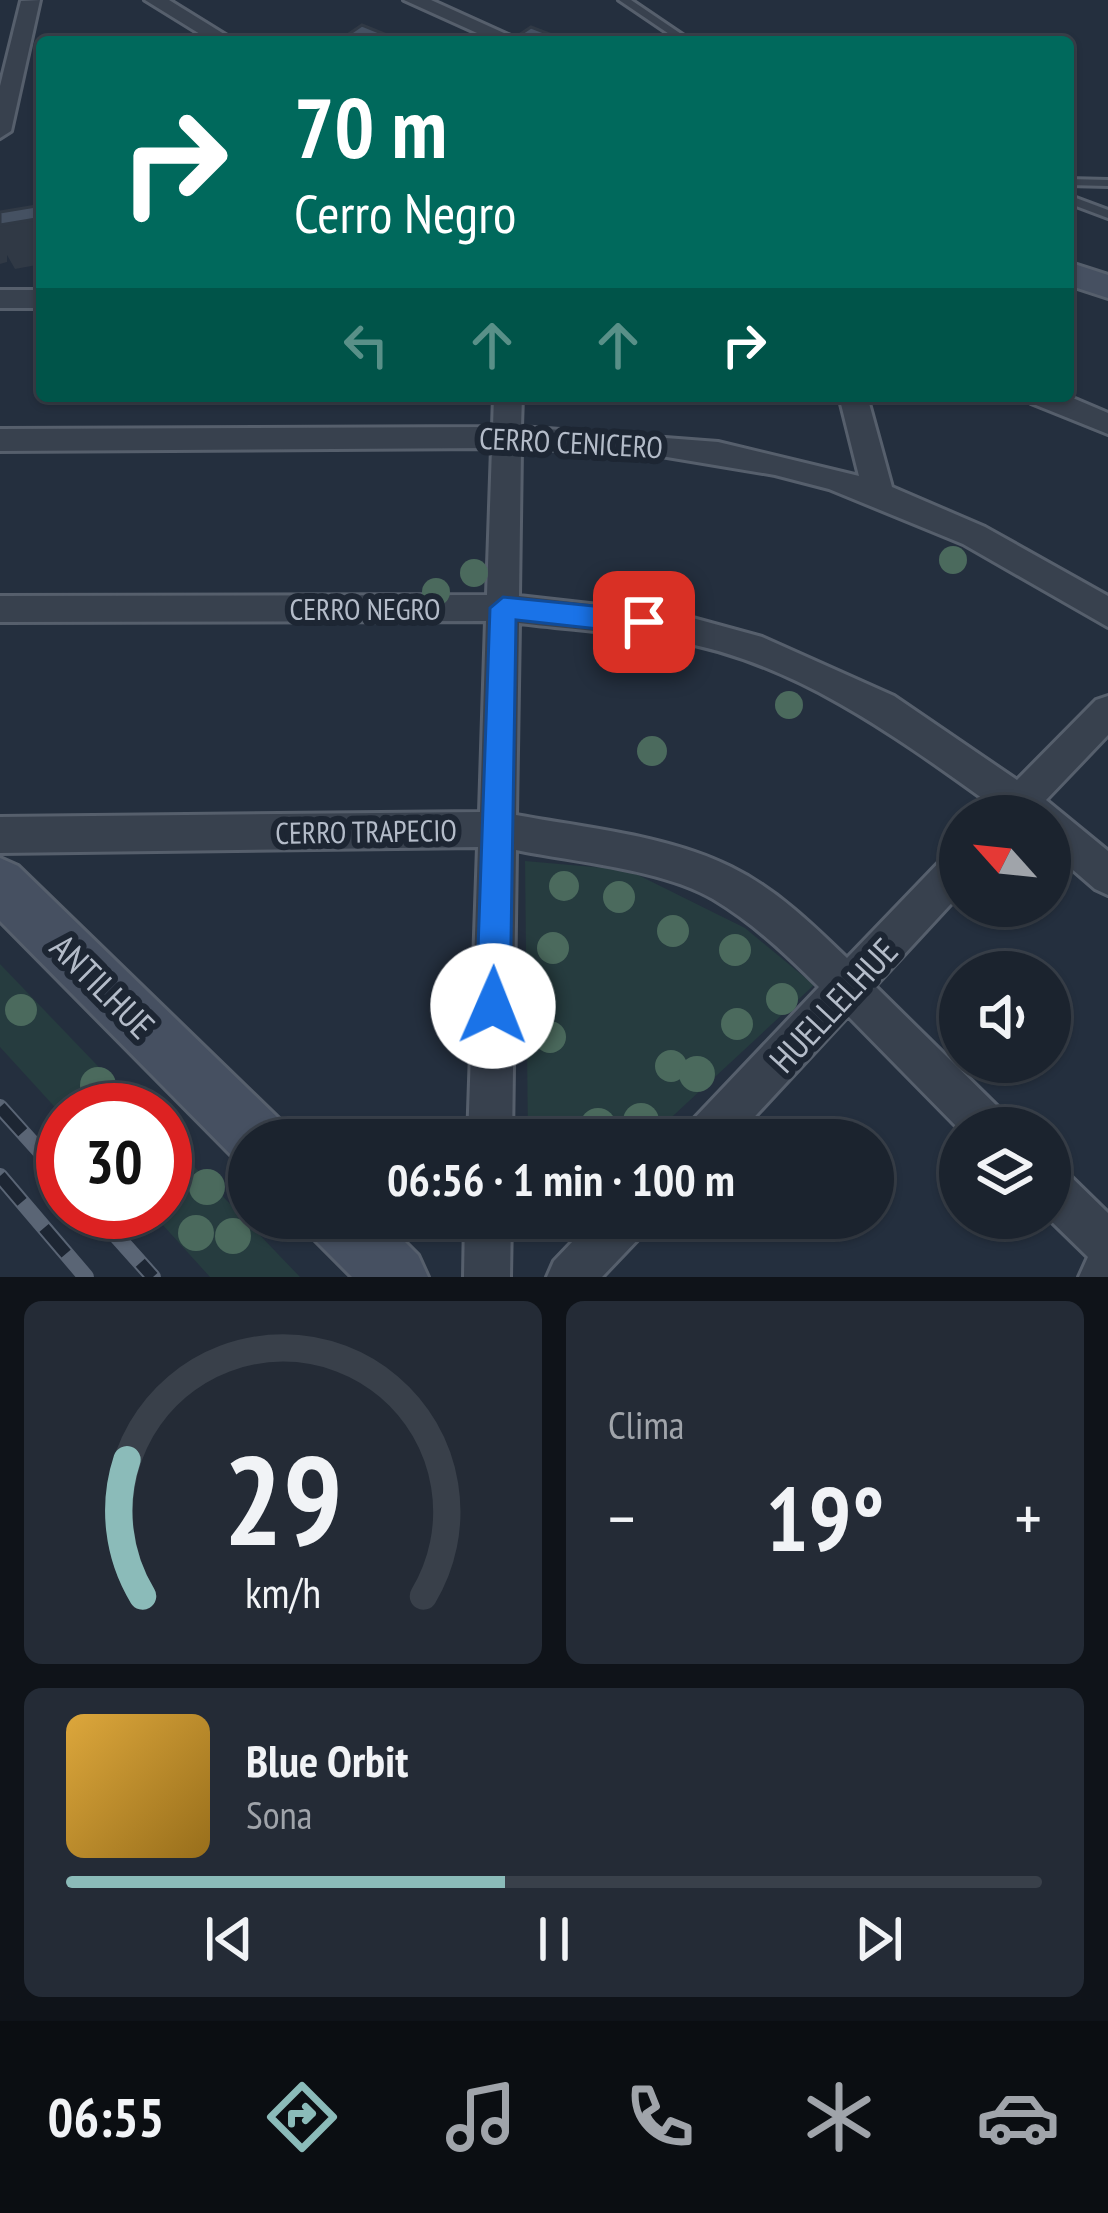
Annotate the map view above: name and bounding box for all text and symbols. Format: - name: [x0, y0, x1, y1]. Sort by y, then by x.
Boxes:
- text: 70 m: [294, 72, 447, 181]
- icon: right: [96, 84, 252, 240]
- text: Cerro Negro: [294, 178, 516, 248]
- icon: left: [333, 312, 399, 378]
- icon: ahead: [459, 312, 525, 378]
- icon: ahead: [585, 312, 651, 378]
- icon: right: [711, 312, 777, 378]
- street label: CERRO CENICERO: [478, 418, 664, 466]
- pin: [593, 571, 695, 673]
- street label: CERRO NEGRO: [289, 589, 441, 628]
- icon: arrive: [611, 589, 677, 655]
- north arrow: [939, 795, 1071, 927]
- map controls: [939, 795, 1071, 1239]
- street label: CERRO TRAPECIO: [275, 810, 457, 852]
- street label: ANTILHUE: [41, 924, 165, 1048]
- street label: HUELLELHUE: [759, 928, 907, 1082]
- position arrow: [430, 943, 556, 1069]
- button: sound: [939, 951, 1071, 1083]
- speed limit sign: 30: [36, 1083, 192, 1239]
- button: layers: [939, 1107, 1071, 1239]
- text: 06:56 · 1 min · 100 m: [387, 1150, 735, 1208]
- text: Clima: [608, 1399, 684, 1450]
- text: 29: [223, 1418, 343, 1579]
- text: 19°: [766, 1459, 884, 1576]
- text: −: [608, 1475, 635, 1560]
- text: +: [1015, 1475, 1042, 1560]
- text: km/h: [245, 1563, 321, 1619]
- text: Blue Orbit: [246, 1731, 408, 1789]
- text: Sona: [246, 1789, 312, 1840]
- icon: previous: [196, 1906, 262, 1972]
- icon: pause: [521, 1906, 587, 1972]
- icon: next: [846, 1906, 912, 1972]
- icon: directions: [260, 2075, 344, 2159]
- icon: music: [439, 2075, 523, 2159]
- icon: phone: [618, 2075, 702, 2159]
- icon: climate: [797, 2075, 881, 2159]
- icon: car: [976, 2075, 1060, 2159]
- text: 06:55: [48, 2082, 164, 2152]

